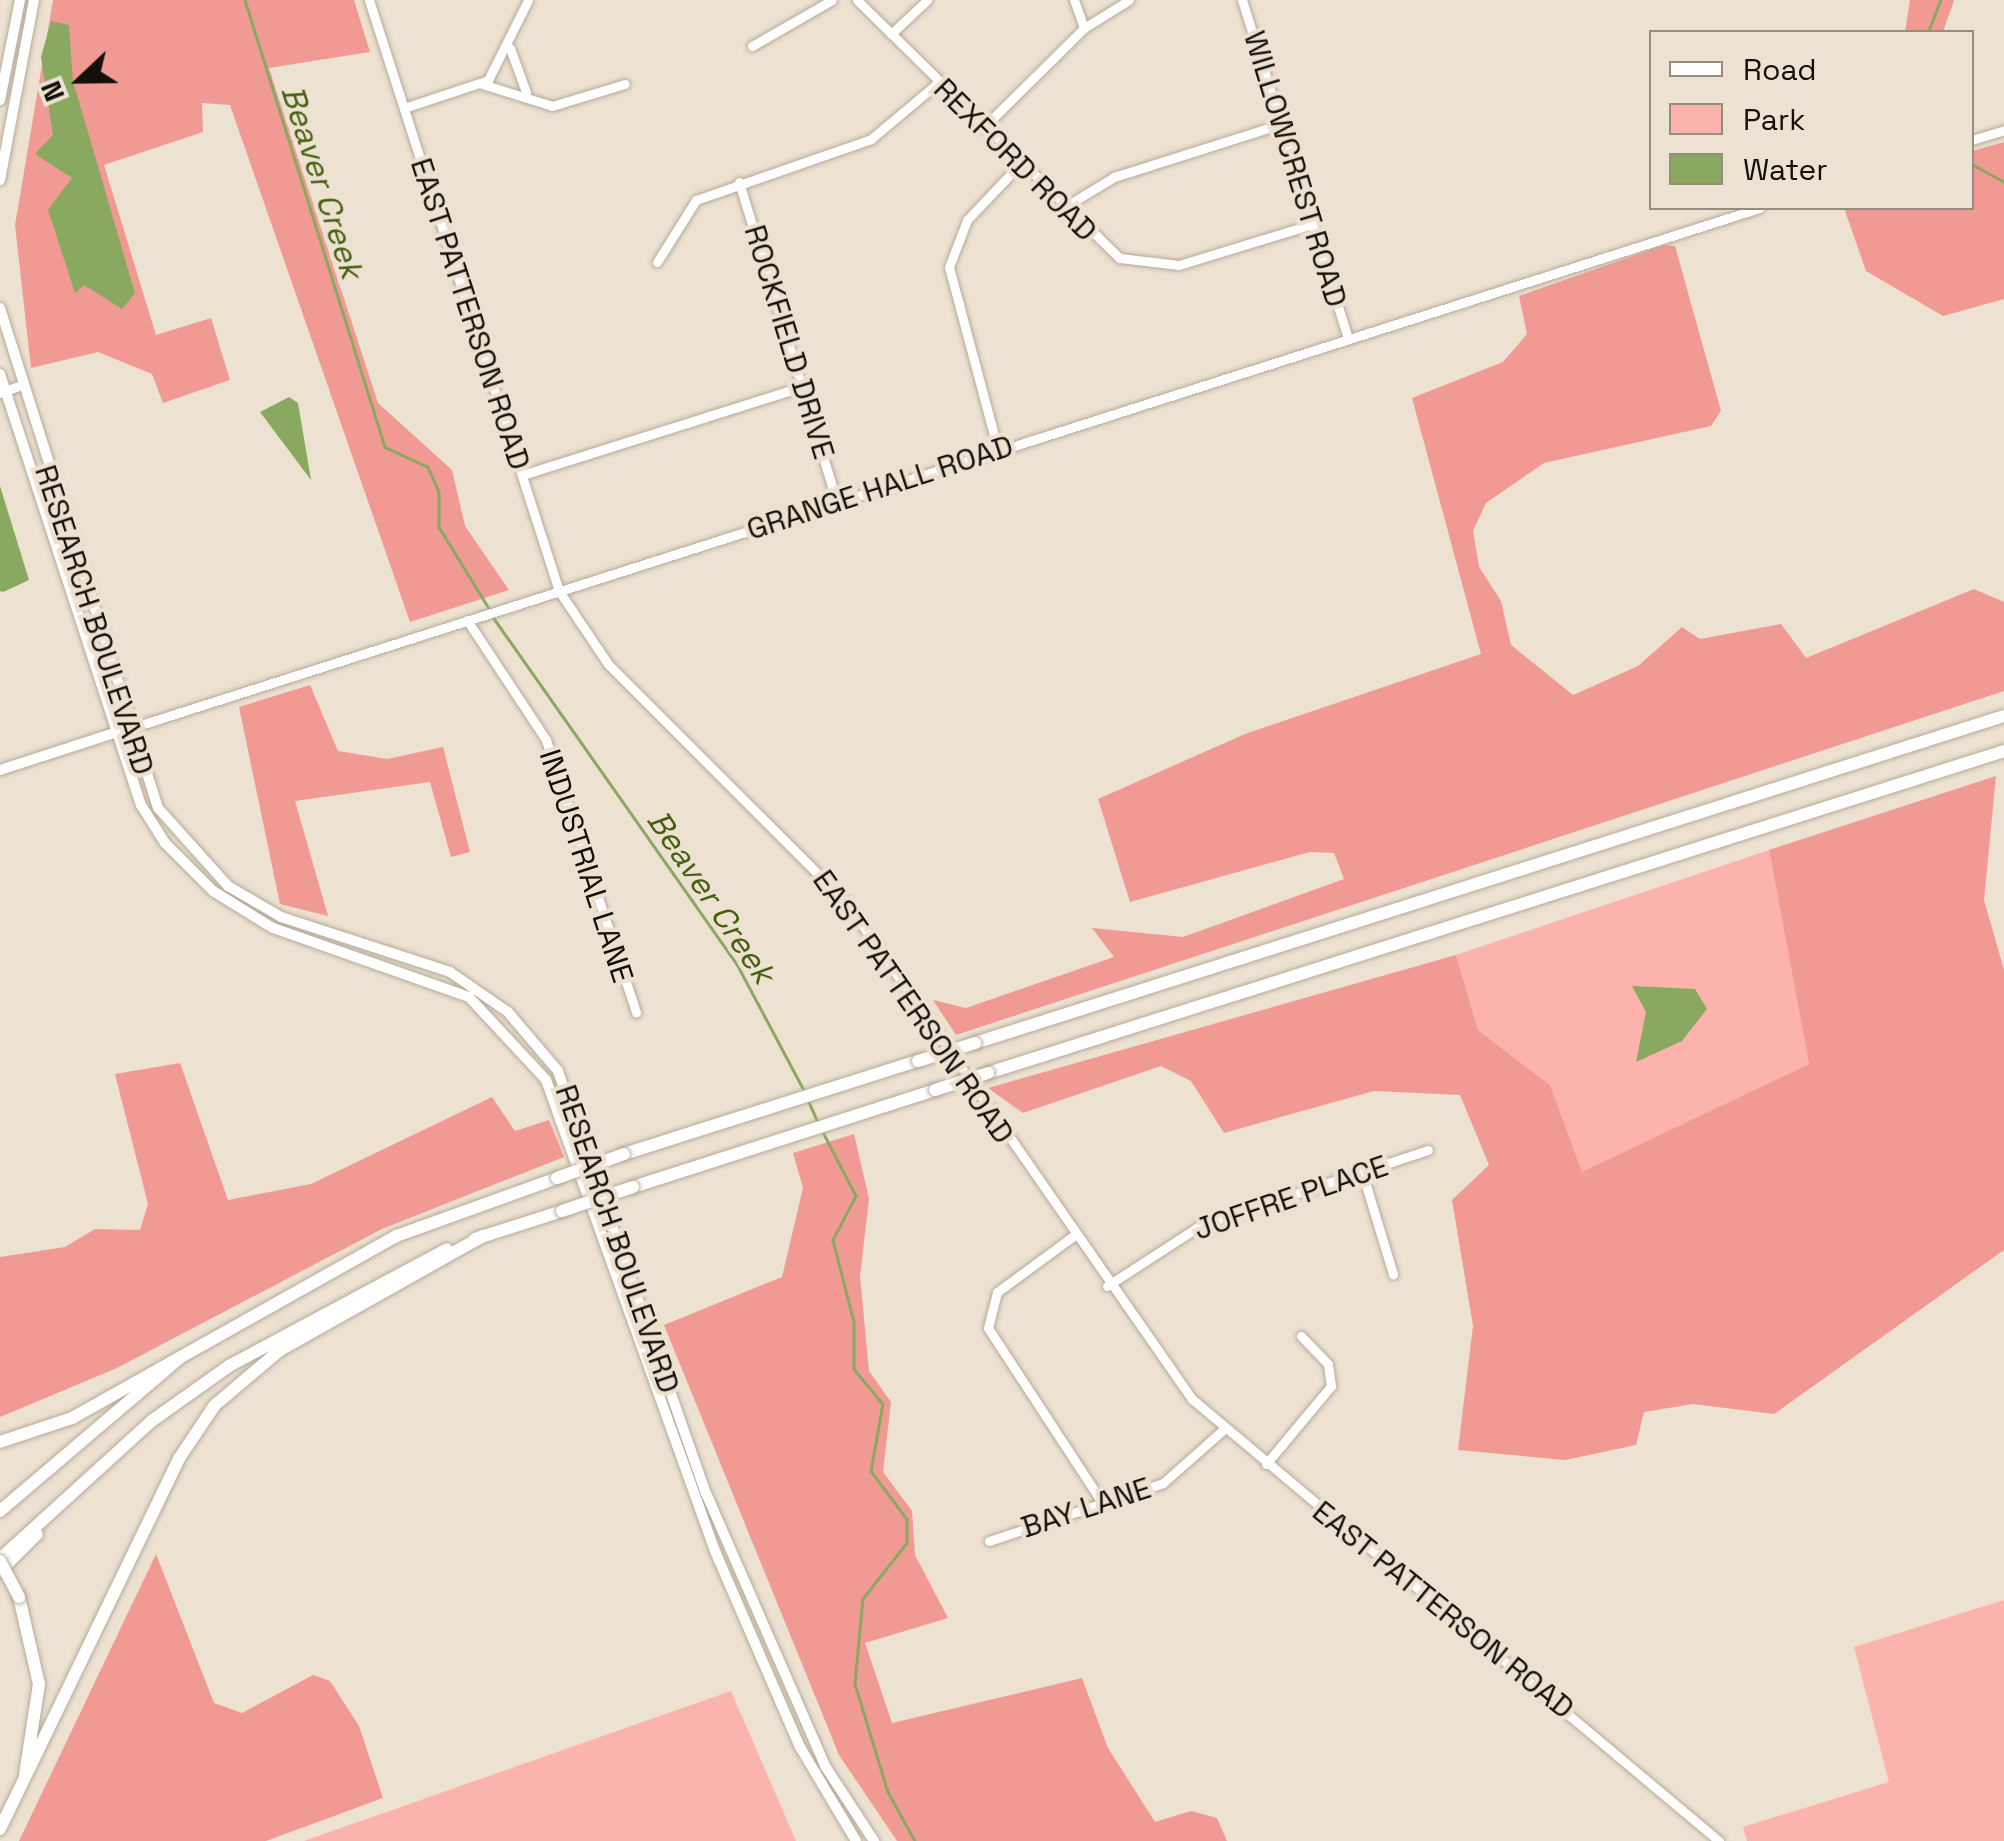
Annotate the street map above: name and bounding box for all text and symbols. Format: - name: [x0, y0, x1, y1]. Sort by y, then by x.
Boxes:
- street label: WILLOWCREST ROAD: [1236, 26, 1354, 312]
- north arrow: [30, 30, 130, 130]
- legend: [1649, 30, 1974, 210]
- text: Road: [1743, 50, 1817, 89]
- street label: REXFORD ROAD: [926, 71, 1104, 249]
- text: N: [32, 76, 72, 107]
- water label: Beaver Creek: [273, 81, 371, 283]
- text: Park: [1743, 100, 1805, 139]
- text: Water: [1743, 150, 1828, 189]
- street label: EAST PATTERSON ROAD: [402, 153, 538, 475]
- street label: ROCKFIELD DRIVE: [736, 221, 842, 463]
- street label: GRANGE HALL ROAD: [742, 428, 1018, 548]
- street label: RESEARCH BOULEVARD: [27, 461, 161, 779]
- street label: INDUSTRIAL LANE: [531, 745, 641, 987]
- water label: Beaver Creek: [639, 803, 783, 991]
- street label: EAST PATTERSON ROAD: [805, 863, 1021, 1151]
- street label: RESEARCH BOULEVARD: [547, 1080, 687, 1398]
- street label: JOFFRE PLACE: [1189, 1148, 1393, 1248]
- street label: BAY LANE: [1017, 1470, 1155, 1546]
- street label: EAST PATTERSON ROAD: [1305, 1493, 1581, 1727]

